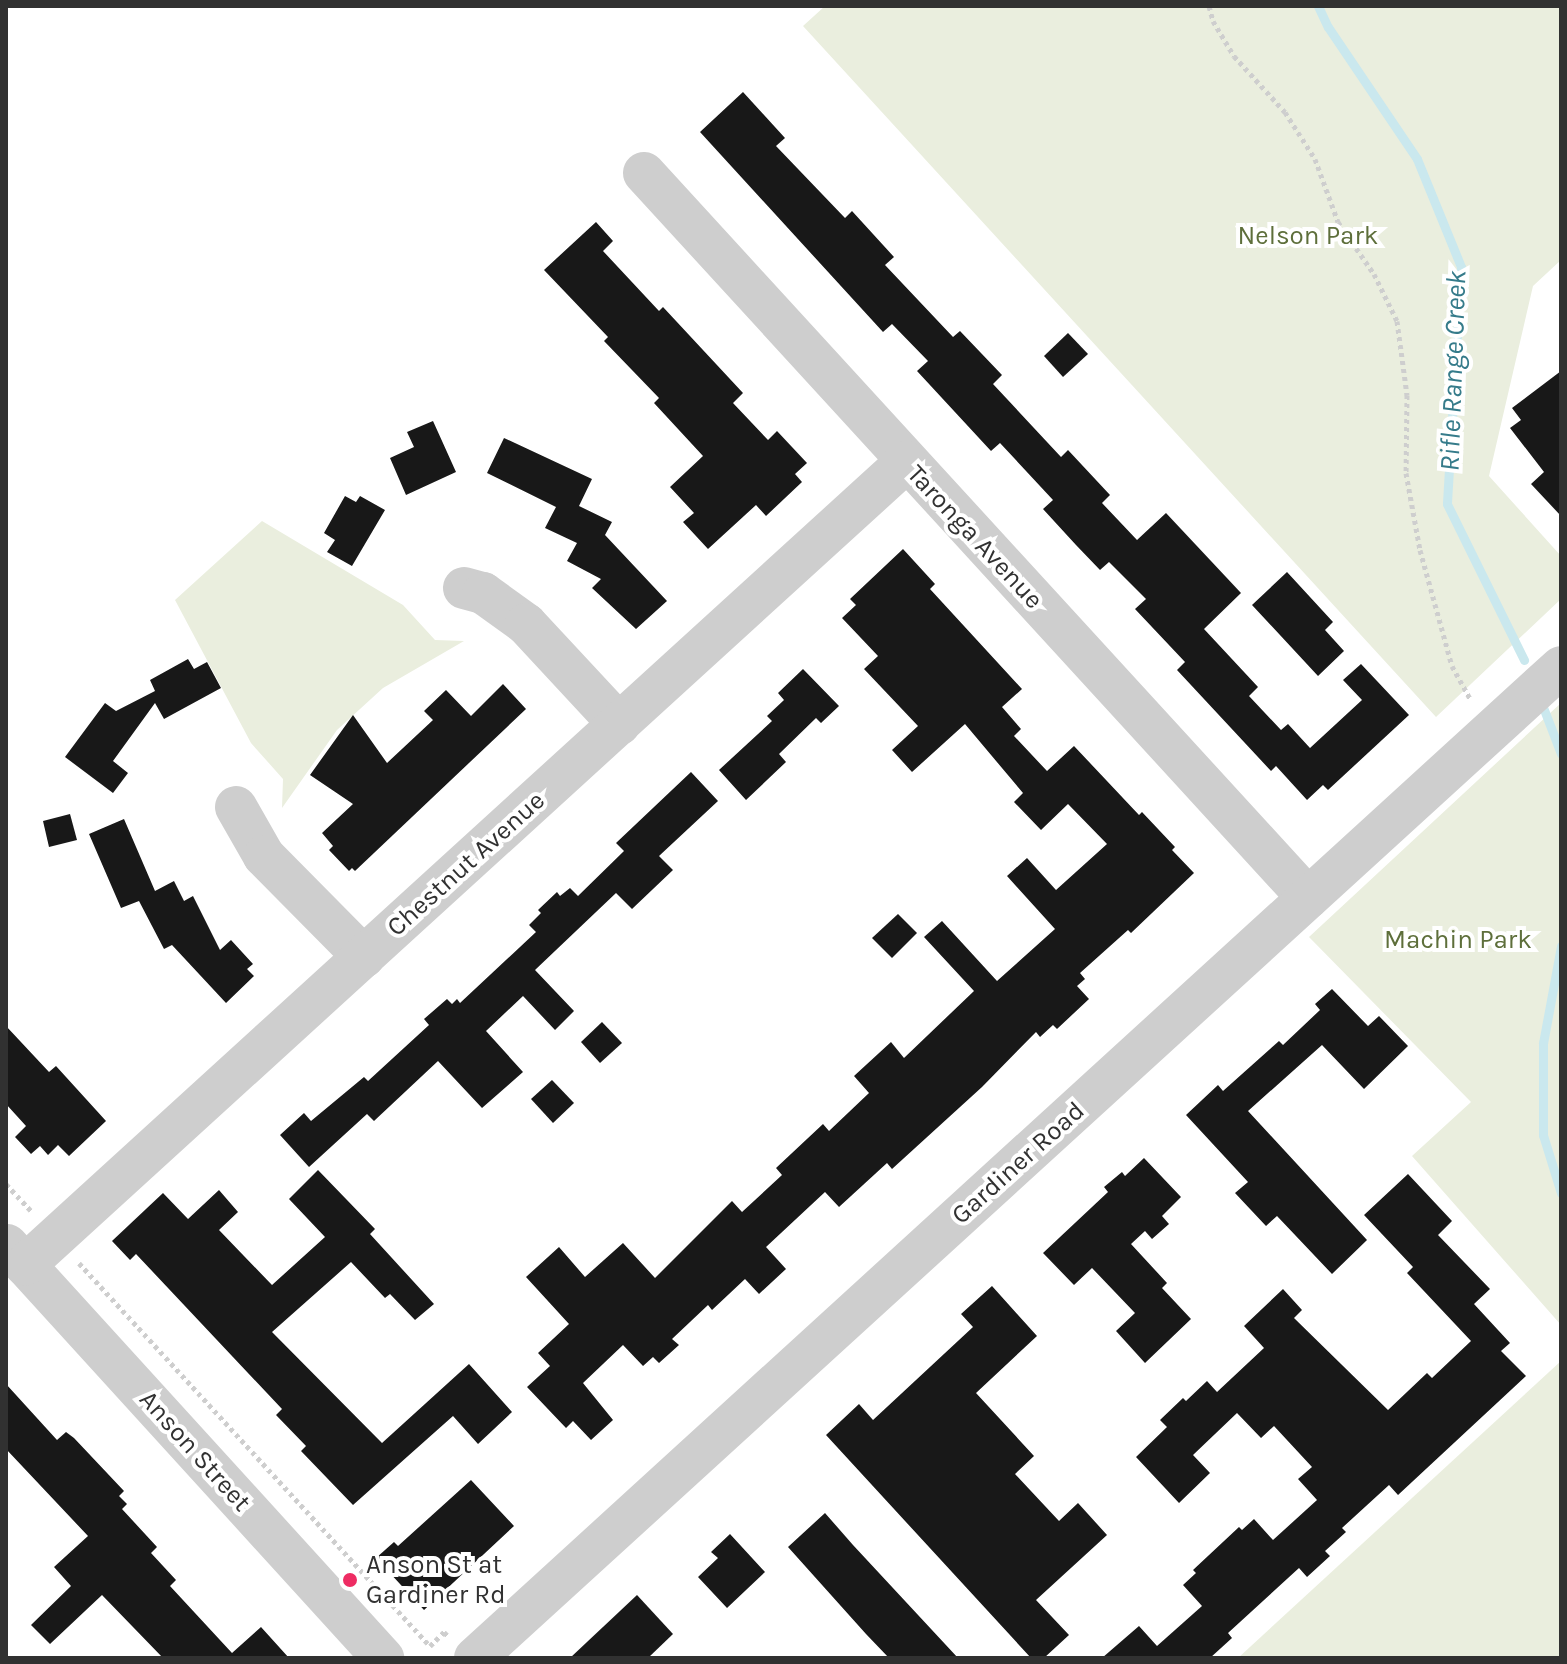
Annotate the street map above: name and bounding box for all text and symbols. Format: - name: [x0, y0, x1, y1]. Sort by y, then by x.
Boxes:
- park label: Nelson Park: [1238, 220, 1378, 252]
- water label: Rifle Range Creek: [1433, 270, 1473, 472]
- street label: Taronga Avenue: [900, 459, 1050, 615]
- street label: Chestnut Avenue: [381, 785, 551, 943]
- park label: Machin Park: [1384, 924, 1532, 956]
- street label: Gardiner Road: [945, 1095, 1091, 1231]
- street label: Anson Street: [133, 1384, 257, 1518]
- place label: Anson St at Gardiner Rd: [366, 1549, 506, 1610]
- marker: Anson St at Gardiner Rd: [341, 1571, 359, 1589]

